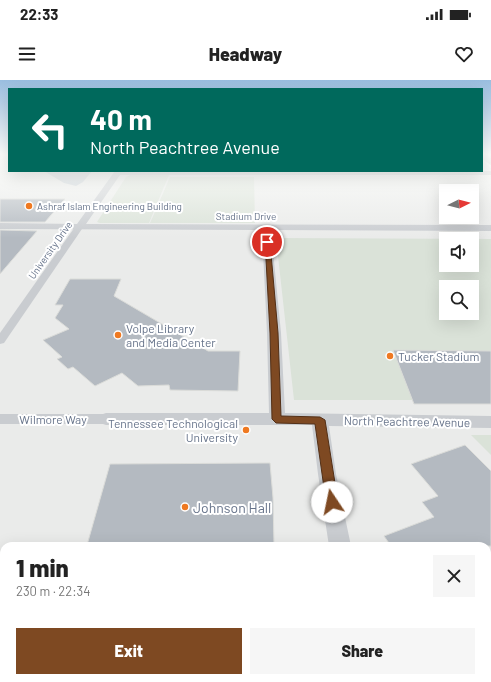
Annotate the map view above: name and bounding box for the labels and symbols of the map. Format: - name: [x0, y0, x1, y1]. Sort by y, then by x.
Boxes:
- north arrow: [439, 184, 479, 224]
- place label: Ashraf Islam Engineering Building: [37, 200, 182, 212]
- marker: Ashraf Islam Engineering Building: [24, 201, 34, 211]
- street label: Stadium Drive: [216, 210, 276, 222]
- street label: University Drive: [26, 219, 74, 281]
- pin: [250, 225, 284, 259]
- place label: Volpe Library and Media Center: [126, 321, 216, 349]
- marker: Volpe Library and Media Center: [113, 330, 123, 340]
- place label: Tucker Stadium: [398, 349, 479, 363]
- marker: Tucker Stadium: [385, 351, 395, 361]
- street label: Wilmore Way: [19, 412, 87, 426]
- street label: North Peachtree Avenue: [344, 413, 470, 429]
- place label: Tennessee Technological University: [108, 416, 238, 444]
- marker: Tennessee Technological University: [241, 425, 251, 435]
- position arrow: [311, 481, 353, 523]
- place label: Johnson Hall: [193, 499, 271, 516]
- marker: Johnson Hall: [180, 502, 190, 512]

